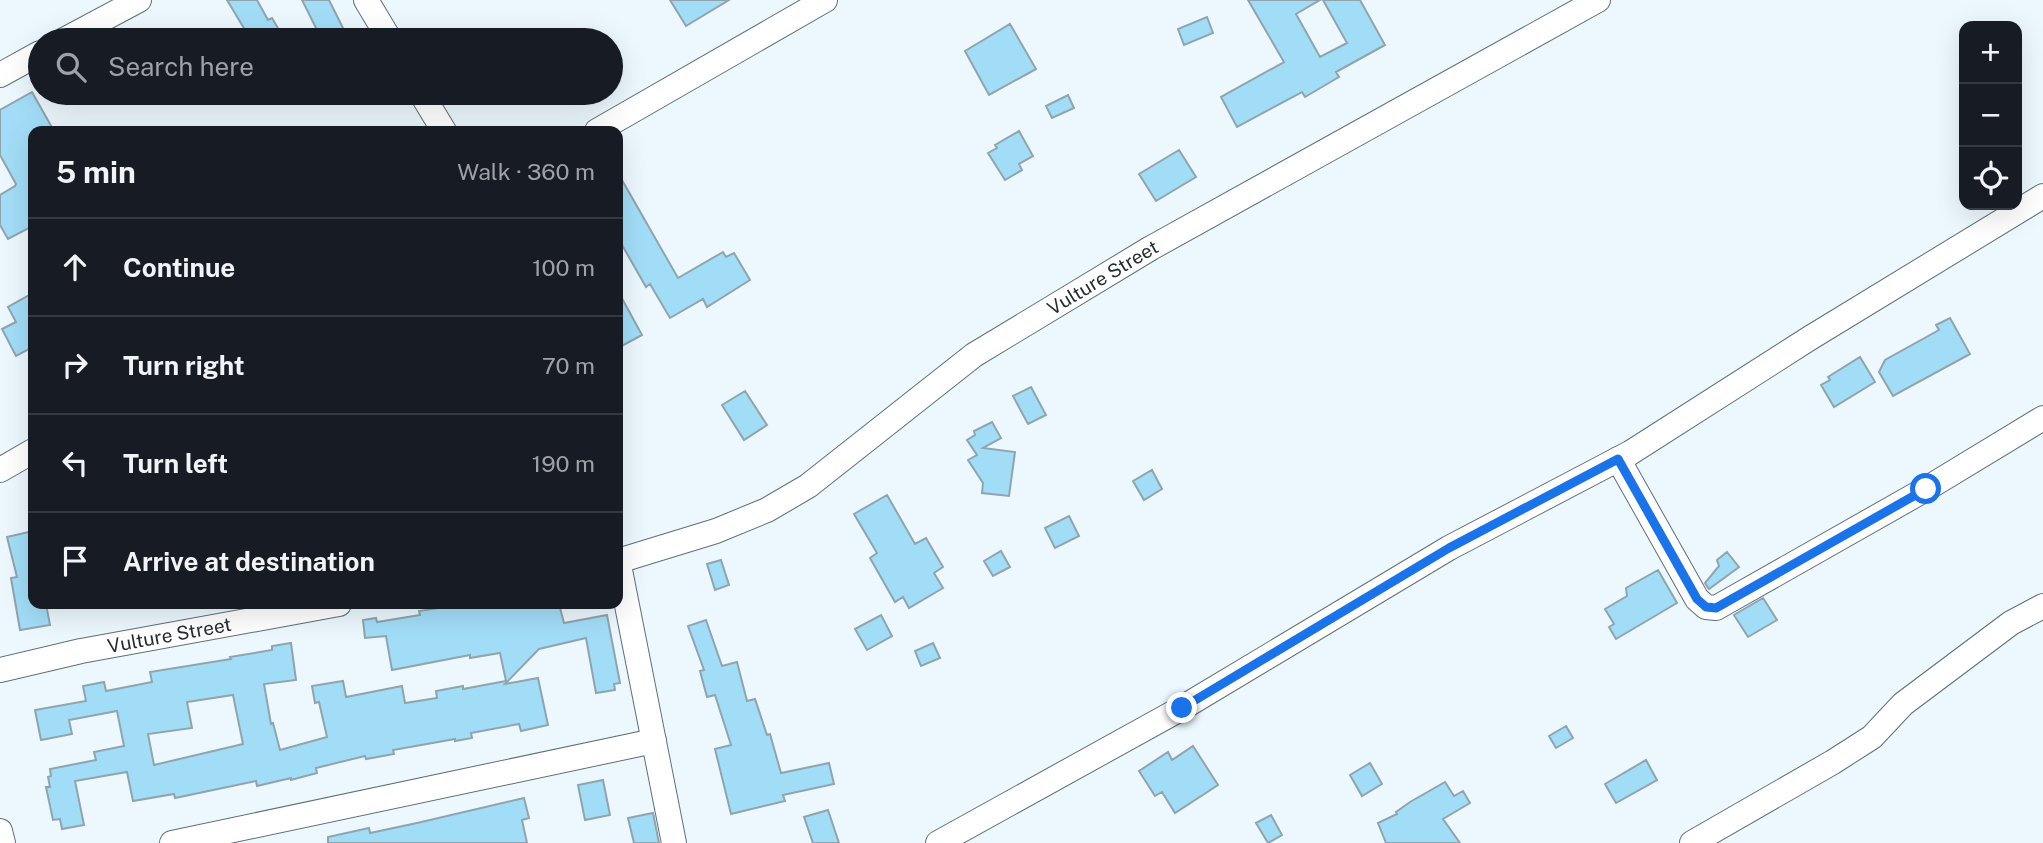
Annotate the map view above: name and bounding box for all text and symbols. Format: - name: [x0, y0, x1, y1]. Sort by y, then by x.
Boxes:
- map controls: [1959, 21, 2022, 210]
- button: +: [1959, 21, 2022, 84]
- search box: [28, 28, 623, 105]
- icon: search: [52, 48, 90, 86]
- text: Search here: [108, 51, 254, 82]
- button: −: [1959, 84, 2022, 147]
- button: locate: [1959, 147, 2022, 210]
- text: 5 min: [56, 154, 136, 190]
- text: Walk · 360 m: [457, 158, 595, 185]
- street label: Vulture Street: [1043, 235, 1162, 319]
- icon: ahead: [56, 248, 94, 286]
- text: Continue: [123, 252, 235, 283]
- text: 100 m: [532, 254, 595, 281]
- icon: right: [56, 346, 94, 384]
- text: Turn right: [123, 350, 245, 381]
- text: 70 m: [542, 352, 595, 379]
- icon: left: [56, 444, 94, 482]
- text: Turn left: [123, 448, 228, 479]
- text: 190 m: [532, 450, 595, 477]
- route start: [1910, 473, 1941, 504]
- icon: arrive: [56, 542, 94, 580]
- text: Arrive at destination: [123, 546, 375, 577]
- street label: Vulture Street: [106, 613, 233, 657]
- route end: [1166, 692, 1197, 723]

